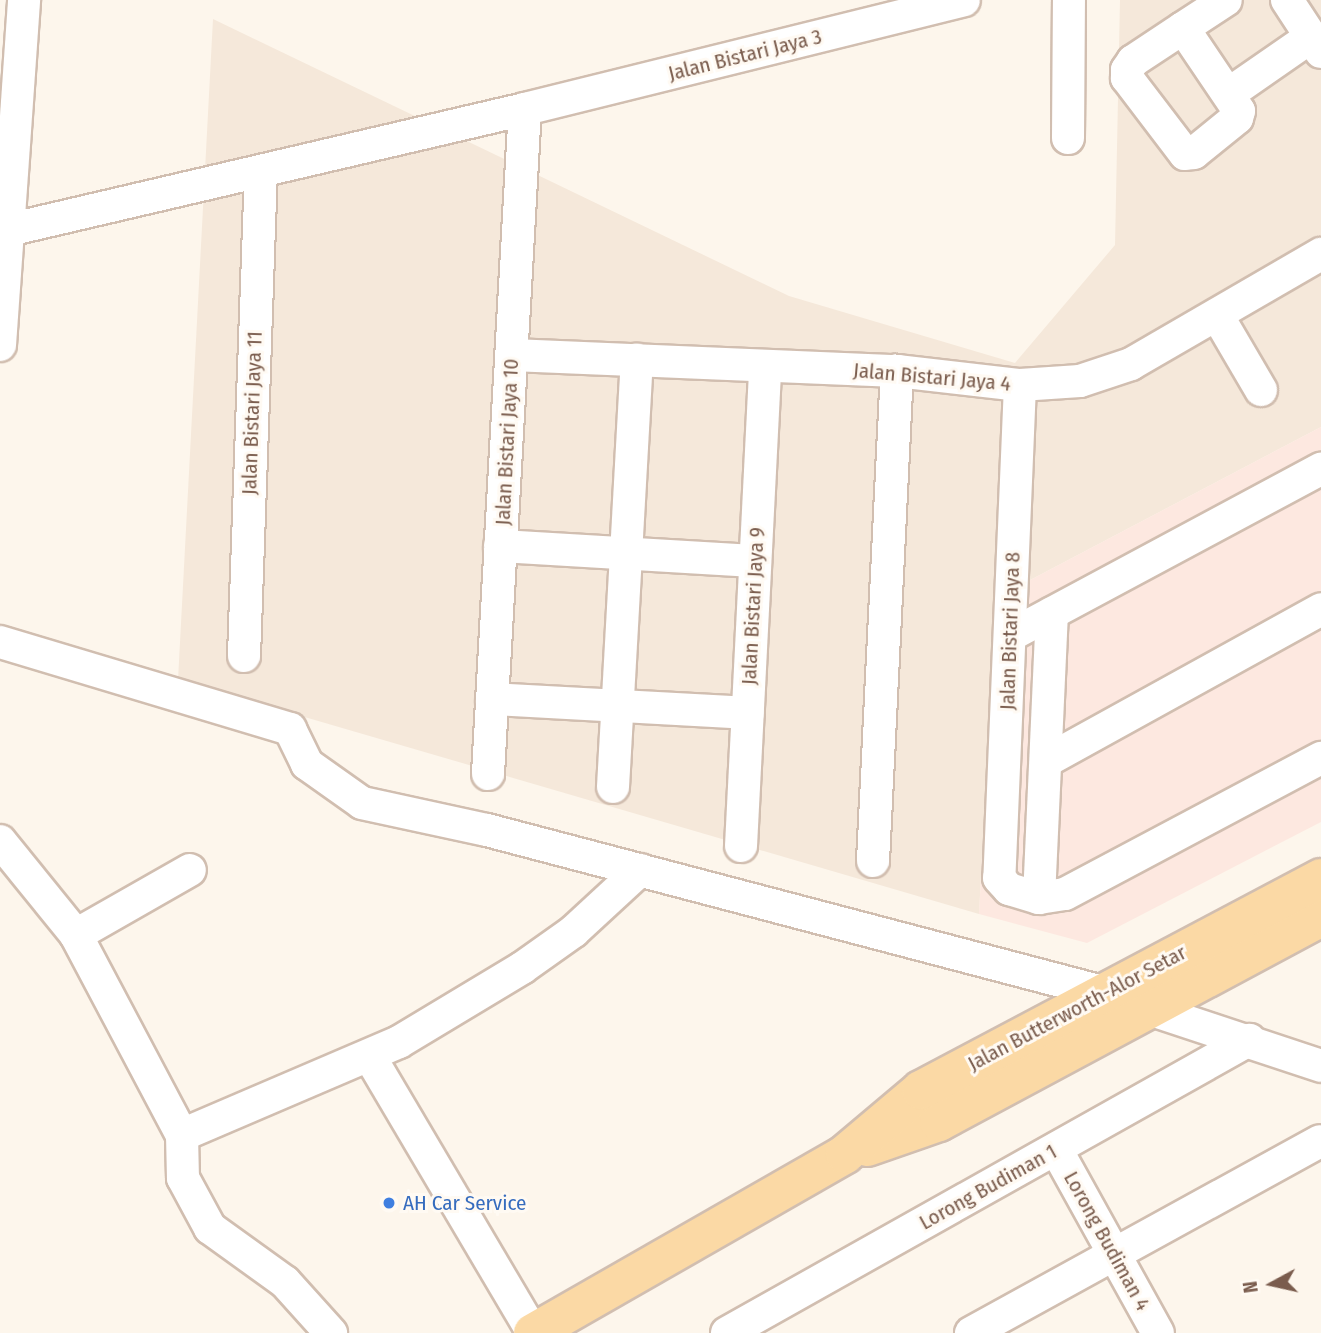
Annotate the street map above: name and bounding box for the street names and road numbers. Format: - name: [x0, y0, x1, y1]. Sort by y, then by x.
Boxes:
- street label: Jalan Bistari Jaya 3: [666, 24, 824, 86]
- street label: Jalan Bistari Jaya 11: [237, 331, 267, 495]
- street label: Jalan Bistari Jaya 10: [490, 358, 524, 526]
- street label: Jalan Bistari Jaya 4: [852, 358, 1012, 396]
- street label: Jalan Bistari Jaya 9: [736, 526, 770, 686]
- street label: Jalan Bistari Jaya 8: [995, 551, 1025, 711]
- street label: Jalan Butterworth-Alor Setar: [964, 940, 1190, 1076]
- street label: Lorong Budiman 1: [915, 1139, 1061, 1235]
- street label: Lorong Budiman 4: [1058, 1167, 1156, 1315]

